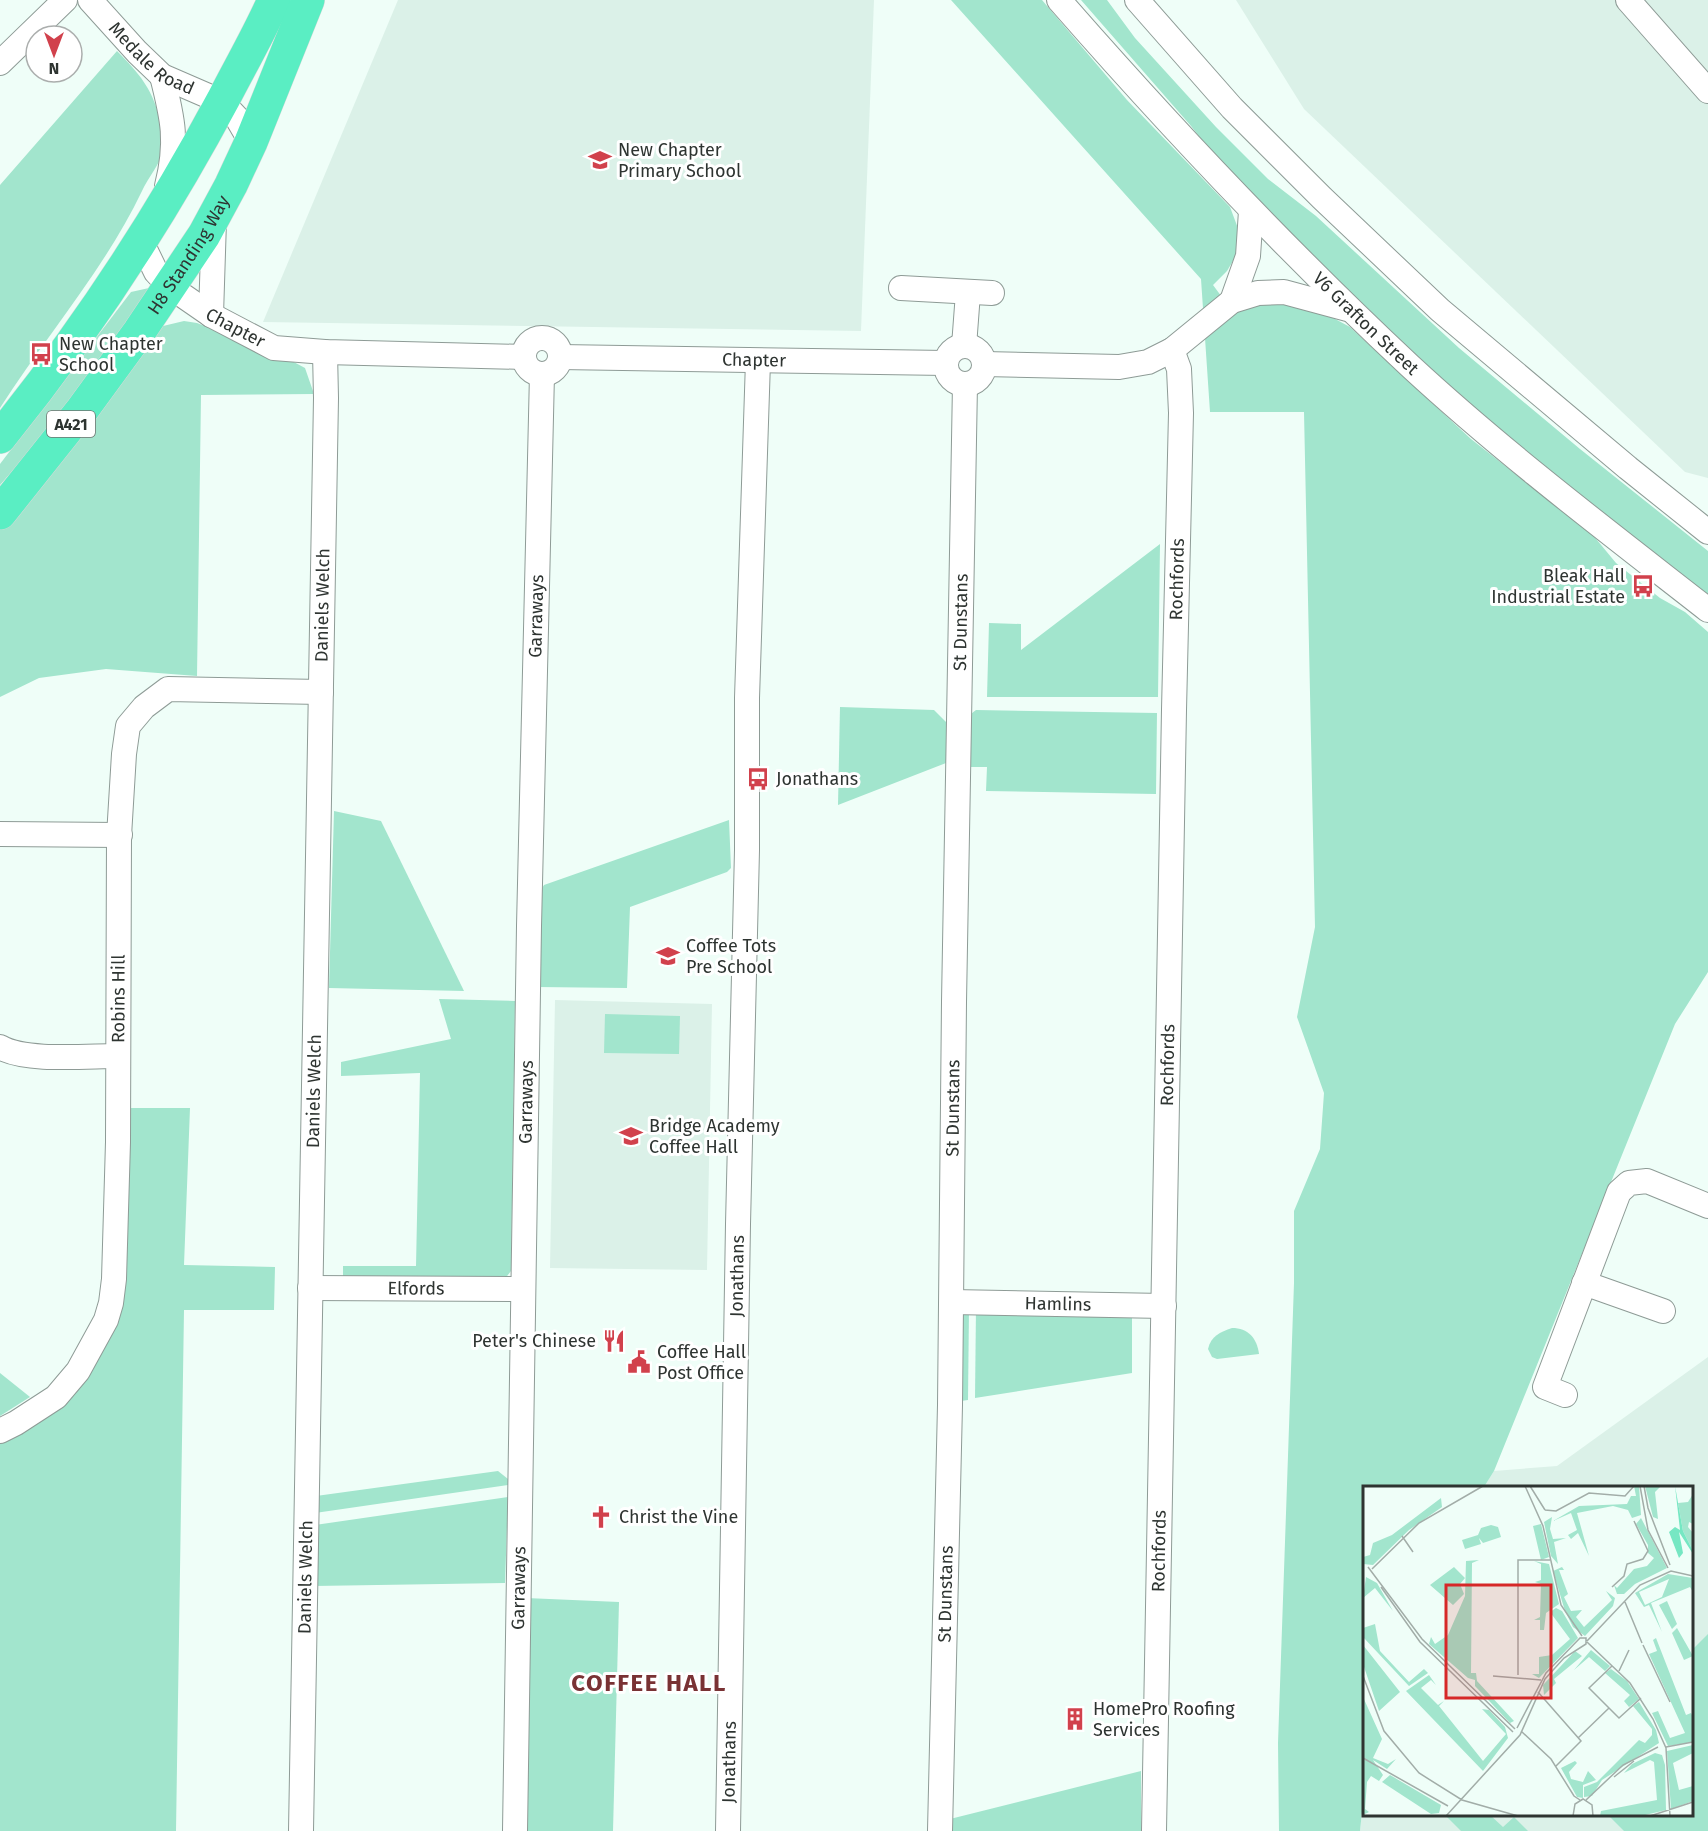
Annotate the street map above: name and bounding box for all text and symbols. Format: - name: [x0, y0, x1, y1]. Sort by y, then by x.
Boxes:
- street label: Medale Road: [104, 17, 198, 100]
- north arrow: [24, 24, 84, 84]
- text: N: [49, 59, 59, 78]
- place label: New Chapter Primary School: [618, 139, 741, 182]
- school or university icon: New Chapter Primary School: [587, 147, 613, 173]
- street label: H8 Standing Way: [143, 191, 234, 319]
- street label: V6 Grafton Street: [1308, 267, 1424, 380]
- street label: Chapter: [202, 303, 269, 352]
- place label: New Chapter School: [59, 333, 163, 376]
- bus stop icon: New Chapter School: [28, 341, 54, 367]
- street label: Chapter: [722, 349, 786, 372]
- road number: A421: [47, 411, 95, 437]
- street label: Rochfords: [1165, 538, 1189, 621]
- street label: Daniels Welch: [310, 548, 334, 662]
- place label: Bleak Hall Industrial Estate: [1491, 565, 1625, 608]
- street label: St Dunstans: [949, 573, 973, 671]
- bus stop icon: Bleak Hall Industrial Estate: [1630, 573, 1656, 599]
- street label: Garraways: [524, 574, 548, 658]
- bus stop icon: Jonathans: [745, 766, 771, 792]
- place label: Jonathans: [776, 768, 858, 790]
- place label: Coffee Tots Pre School: [686, 935, 776, 978]
- school or university icon: Coffee Tots Pre School: [655, 943, 681, 969]
- street label: Robins Hill: [107, 954, 130, 1043]
- street label: Rochfords: [1156, 1024, 1179, 1106]
- street label: Daniels Welch: [302, 1034, 326, 1148]
- street label: St Dunstans: [941, 1059, 964, 1157]
- street label: Garraways: [515, 1060, 538, 1144]
- place label: Bridge Academy Coffee Hall: [649, 1115, 780, 1158]
- school or university icon: Bridge Academy Coffee Hall: [618, 1123, 644, 1149]
- street label: Jonathans: [725, 1235, 749, 1317]
- street label: Elfords: [388, 1277, 444, 1300]
- street label: Hamlins: [1024, 1292, 1092, 1316]
- restaurant icon: Peter's Chinese: [601, 1328, 627, 1354]
- place label: Peter's Chinese: [472, 1330, 596, 1352]
- place label: Coffee Hall Post Office: [657, 1341, 746, 1384]
- public building icon: Coffee Hall Post Office: [626, 1349, 652, 1375]
- inset map: [1363, 1486, 1693, 1816]
- church icon: Christ the Vine: [588, 1504, 614, 1530]
- place label: Christ the Vine: [619, 1506, 738, 1528]
- street label: Rochfords: [1147, 1510, 1171, 1592]
- street label: Daniels Welch: [293, 1520, 317, 1634]
- street label: St Dunstans: [933, 1545, 958, 1643]
- street label: Garraways: [507, 1546, 530, 1630]
- district label: COFFEE HALL: [571, 1669, 727, 1697]
- place label: HomePro Roofing Services: [1093, 1698, 1235, 1741]
- building icon: HomePro Roofing Services: [1062, 1706, 1088, 1732]
- street label: Jonathans: [717, 1721, 741, 1803]

